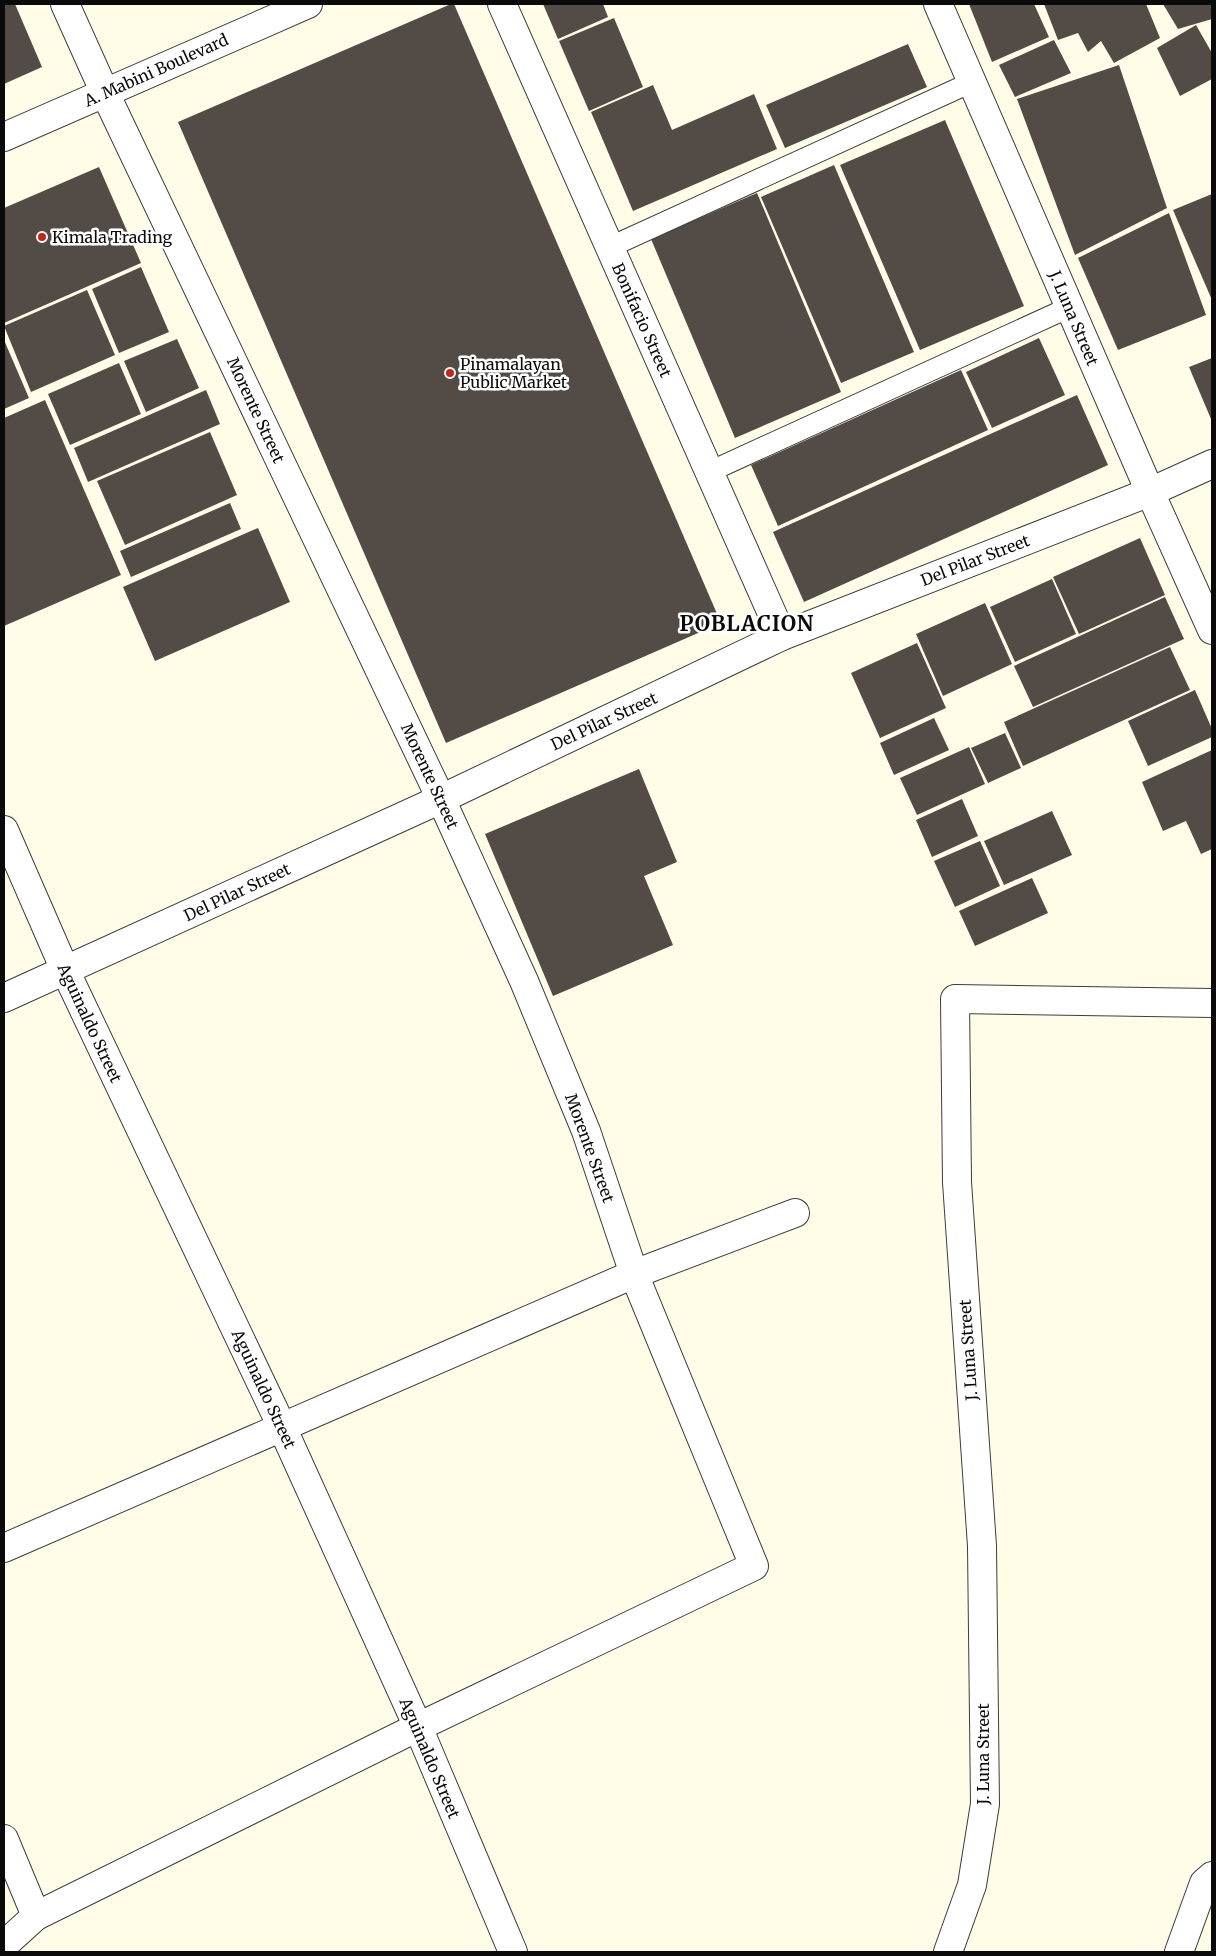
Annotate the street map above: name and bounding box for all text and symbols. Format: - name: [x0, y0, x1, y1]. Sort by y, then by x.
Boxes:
- street label: A. Mabini Boulevard: [80, 29, 231, 111]
- place label: Kimala Trading: [52, 227, 173, 247]
- marker: Kimala Trading: [36, 231, 48, 243]
- street label: Bonifacio Street: [608, 260, 676, 381]
- street label: J. Luna Street: [1045, 266, 1103, 369]
- street label: Morente Street: [223, 354, 290, 467]
- place label: Pinamalayan Public Market: [460, 354, 568, 392]
- marker: Pinamalayan Public Market: [444, 367, 456, 379]
- street label: Del Pilar Street: [918, 530, 1033, 590]
- district label: POBLACION: [680, 610, 814, 637]
- street label: Del Pilar Street: [548, 687, 661, 754]
- street label: Morente Street: [397, 720, 464, 833]
- street label: Del Pilar Street: [181, 858, 294, 925]
- street label: Aguinaldo Street: [53, 959, 127, 1086]
- street label: Morente Street: [561, 1091, 619, 1206]
- street label: J. Luna Street: [954, 1298, 982, 1402]
- street label: Aguinaldo Street: [227, 1325, 301, 1452]
- street label: Aguinaldo Street: [395, 1694, 465, 1822]
- street label: J. Luna Street: [973, 1703, 993, 1806]

